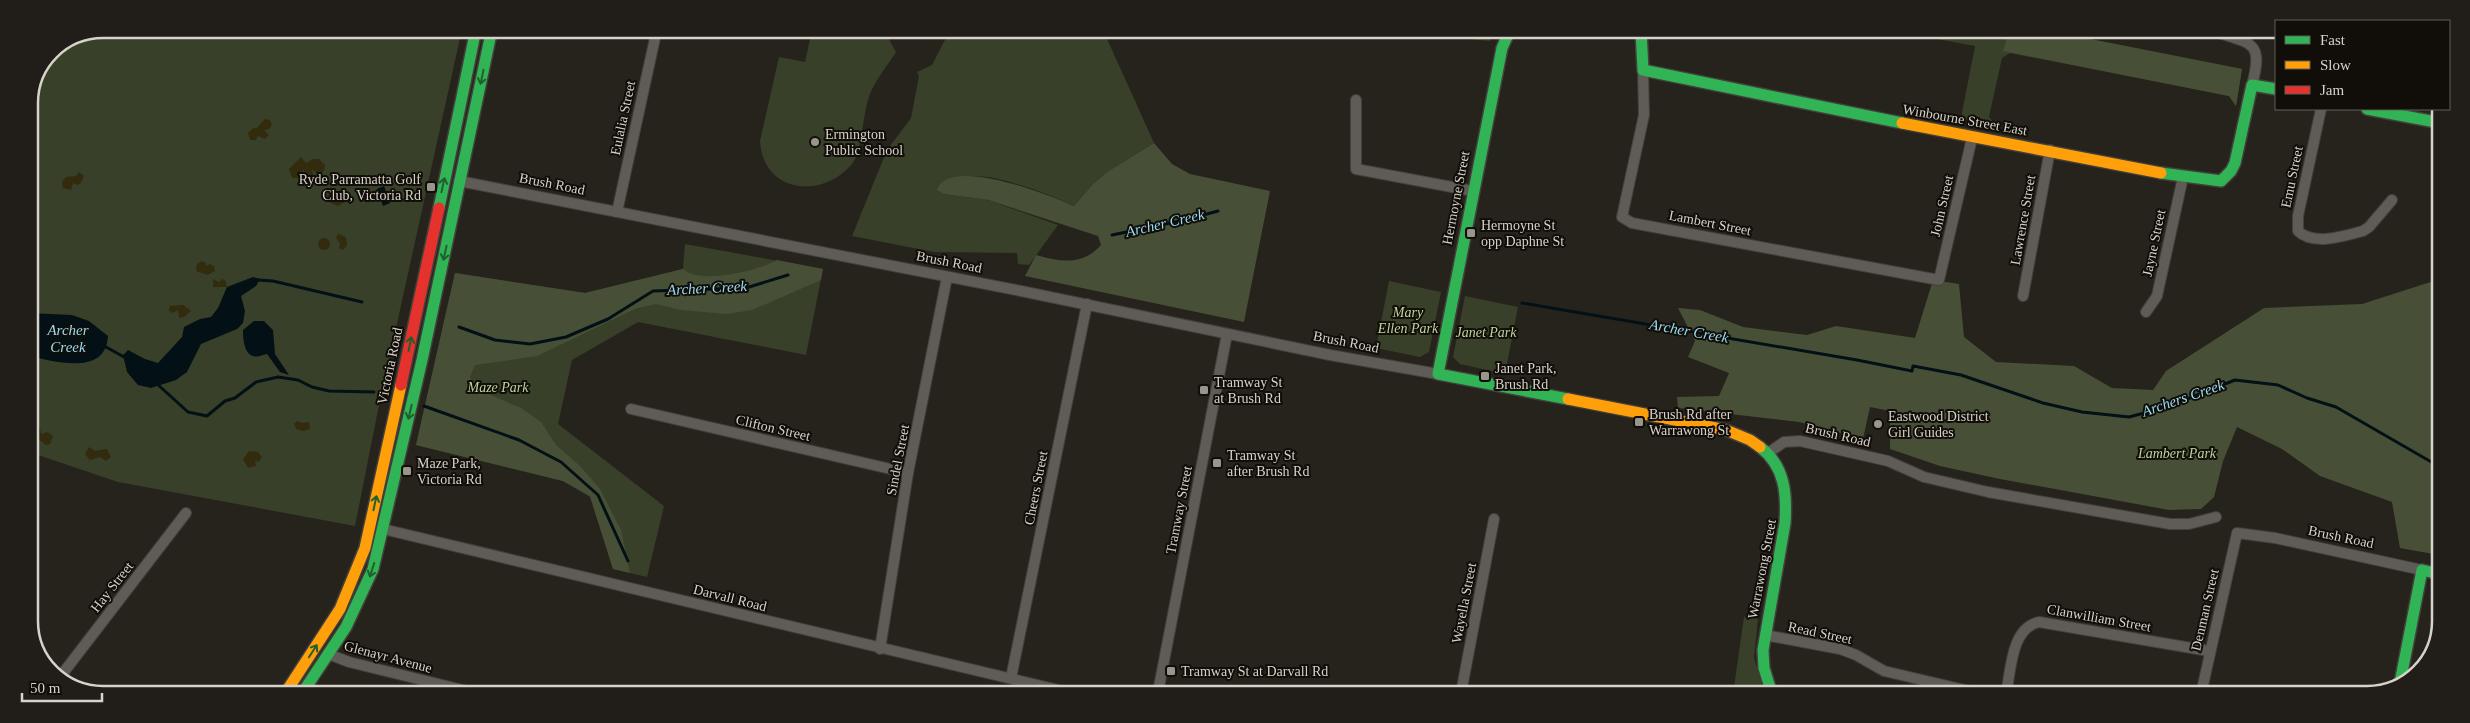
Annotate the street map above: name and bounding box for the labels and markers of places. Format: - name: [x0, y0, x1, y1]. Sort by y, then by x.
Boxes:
- place label: Ermington Public School: [825, 127, 903, 158]
- marker: Ermington Public School: [809, 136, 821, 148]
- place label: Ryde Parramatta Golf Club, Victoria Rd: [299, 172, 421, 203]
- marker: Ryde Parramatta Golf Club, Victoria Rd: [425, 181, 437, 193]
- place label: Hermoyne St opp Daphne St: [1481, 218, 1564, 249]
- marker: Hermoyne St opp Daphne St: [1465, 227, 1477, 239]
- place label: Janet Park, Brush Rd: [1495, 361, 1556, 392]
- marker: Janet Park, Brush Rd: [1479, 370, 1491, 382]
- place label: Tramway St at Brush Rd: [1214, 375, 1282, 406]
- marker: Tramway St at Brush Rd: [1198, 384, 1210, 396]
- place label: Brush Rd after Warrawong St: [1649, 407, 1732, 438]
- place label: Eastwood District Girl Guides: [1888, 409, 1989, 440]
- marker: Brush Rd after Warrawong St: [1633, 416, 1645, 428]
- marker: Eastwood District Girl Guides: [1872, 418, 1884, 430]
- place label: Tramway St after Brush Rd: [1227, 448, 1309, 479]
- place label: Maze Park, Victoria Rd: [417, 456, 482, 487]
- marker: Tramway St after Brush Rd: [1211, 457, 1223, 469]
- marker: Maze Park, Victoria Rd: [401, 465, 413, 477]
- place label: Tramway St at Darvall Rd: [1181, 664, 1328, 679]
- marker: Tramway St at Darvall Rd: [1165, 665, 1177, 677]

